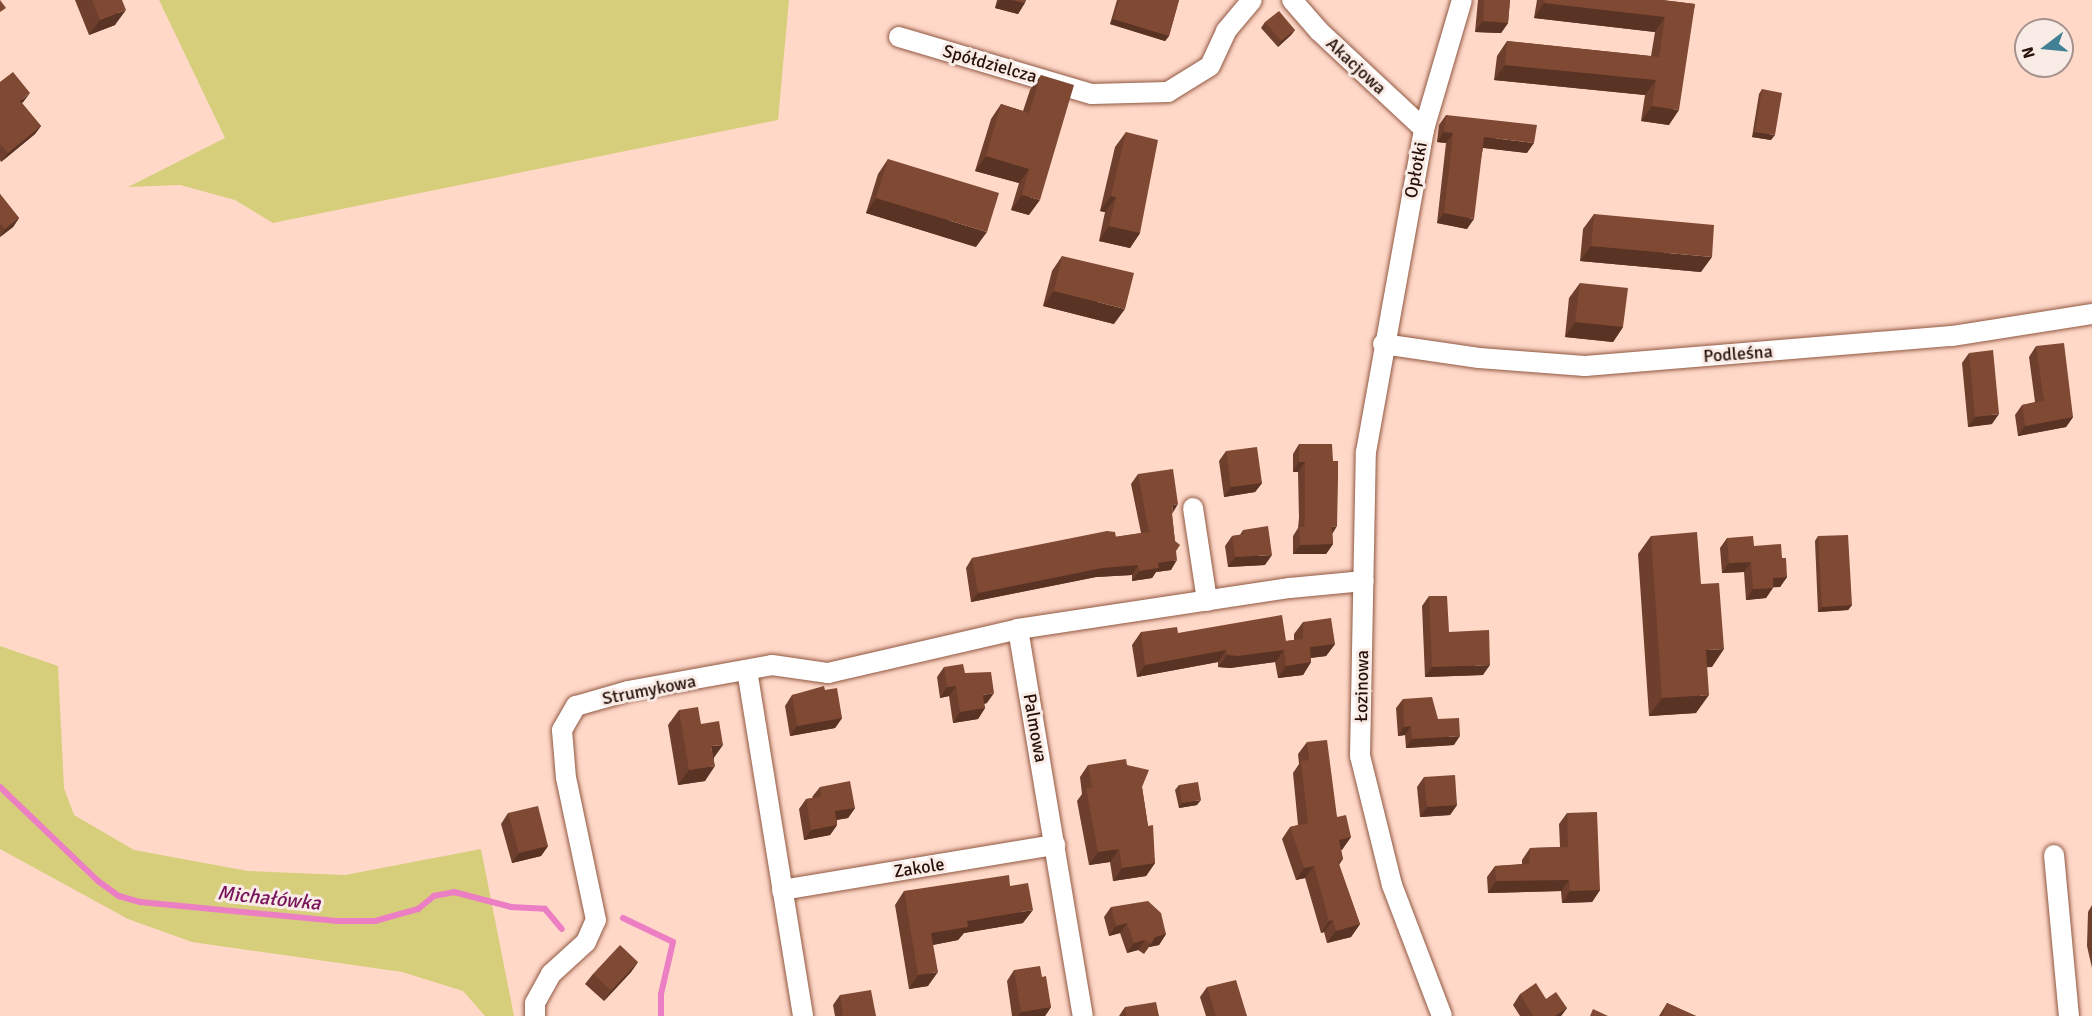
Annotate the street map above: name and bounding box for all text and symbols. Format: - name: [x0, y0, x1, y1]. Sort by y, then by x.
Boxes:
- north arrow: [2014, 18, 2074, 78]
- street label: Akacjowa: [1322, 33, 1390, 99]
- street label: Spółdzielcza: [940, 40, 1040, 88]
- text: N: [2017, 44, 2040, 61]
- street label: Opłotki: [1400, 140, 1432, 200]
- street label: Podleśna: [1703, 341, 1773, 367]
- street label: Łozinowa: [1351, 650, 1373, 722]
- street label: Strumykowa: [600, 670, 698, 710]
- street label: Palmowa: [1018, 692, 1052, 764]
- street label: Zakole: [892, 853, 946, 883]
- water label: Michałówka: [216, 881, 322, 915]

